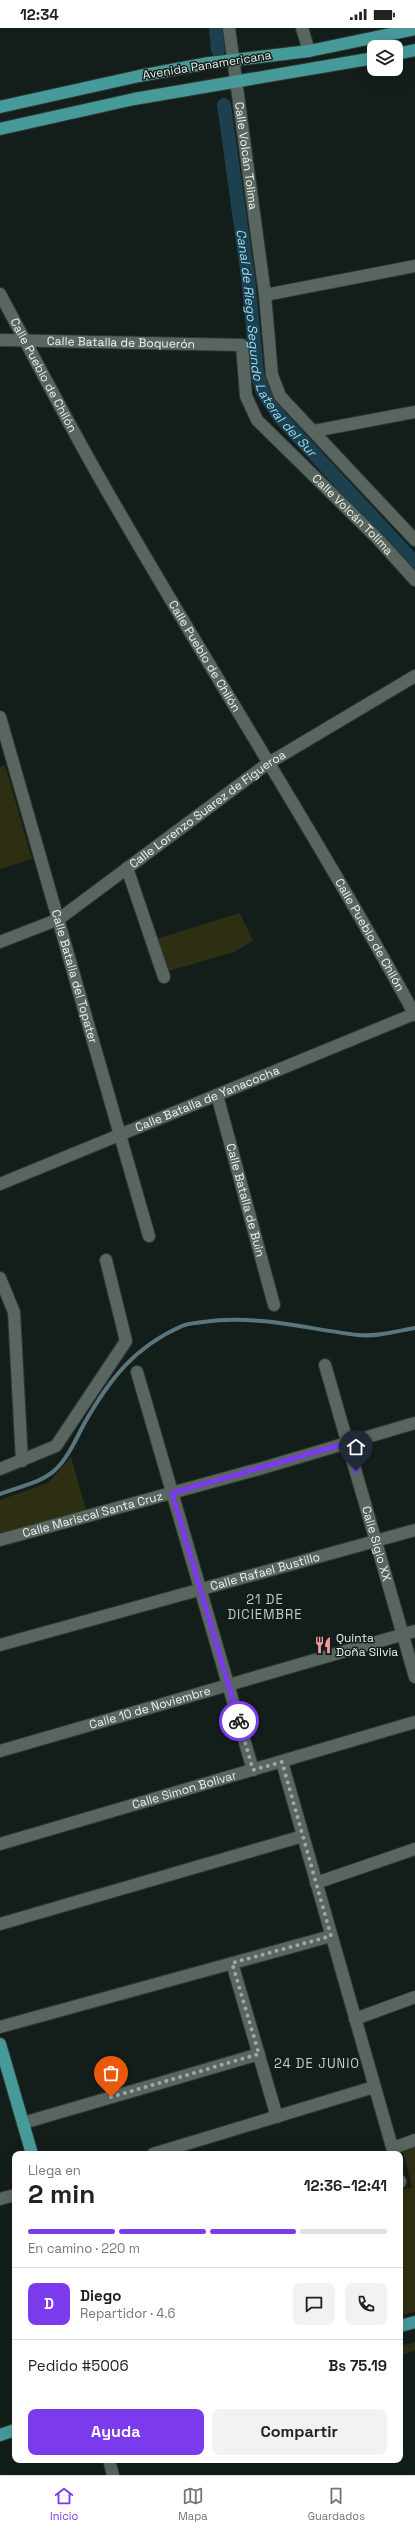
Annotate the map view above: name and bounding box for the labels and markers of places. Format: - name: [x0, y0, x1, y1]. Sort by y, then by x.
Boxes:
- pin: [339, 1430, 373, 1471]
- place label: Quinta Doña Silvia: [336, 1630, 398, 1660]
- restaurant icon: Quinta Doña Silvia: [313, 1635, 333, 1655]
- pin: [94, 2056, 128, 2097]

